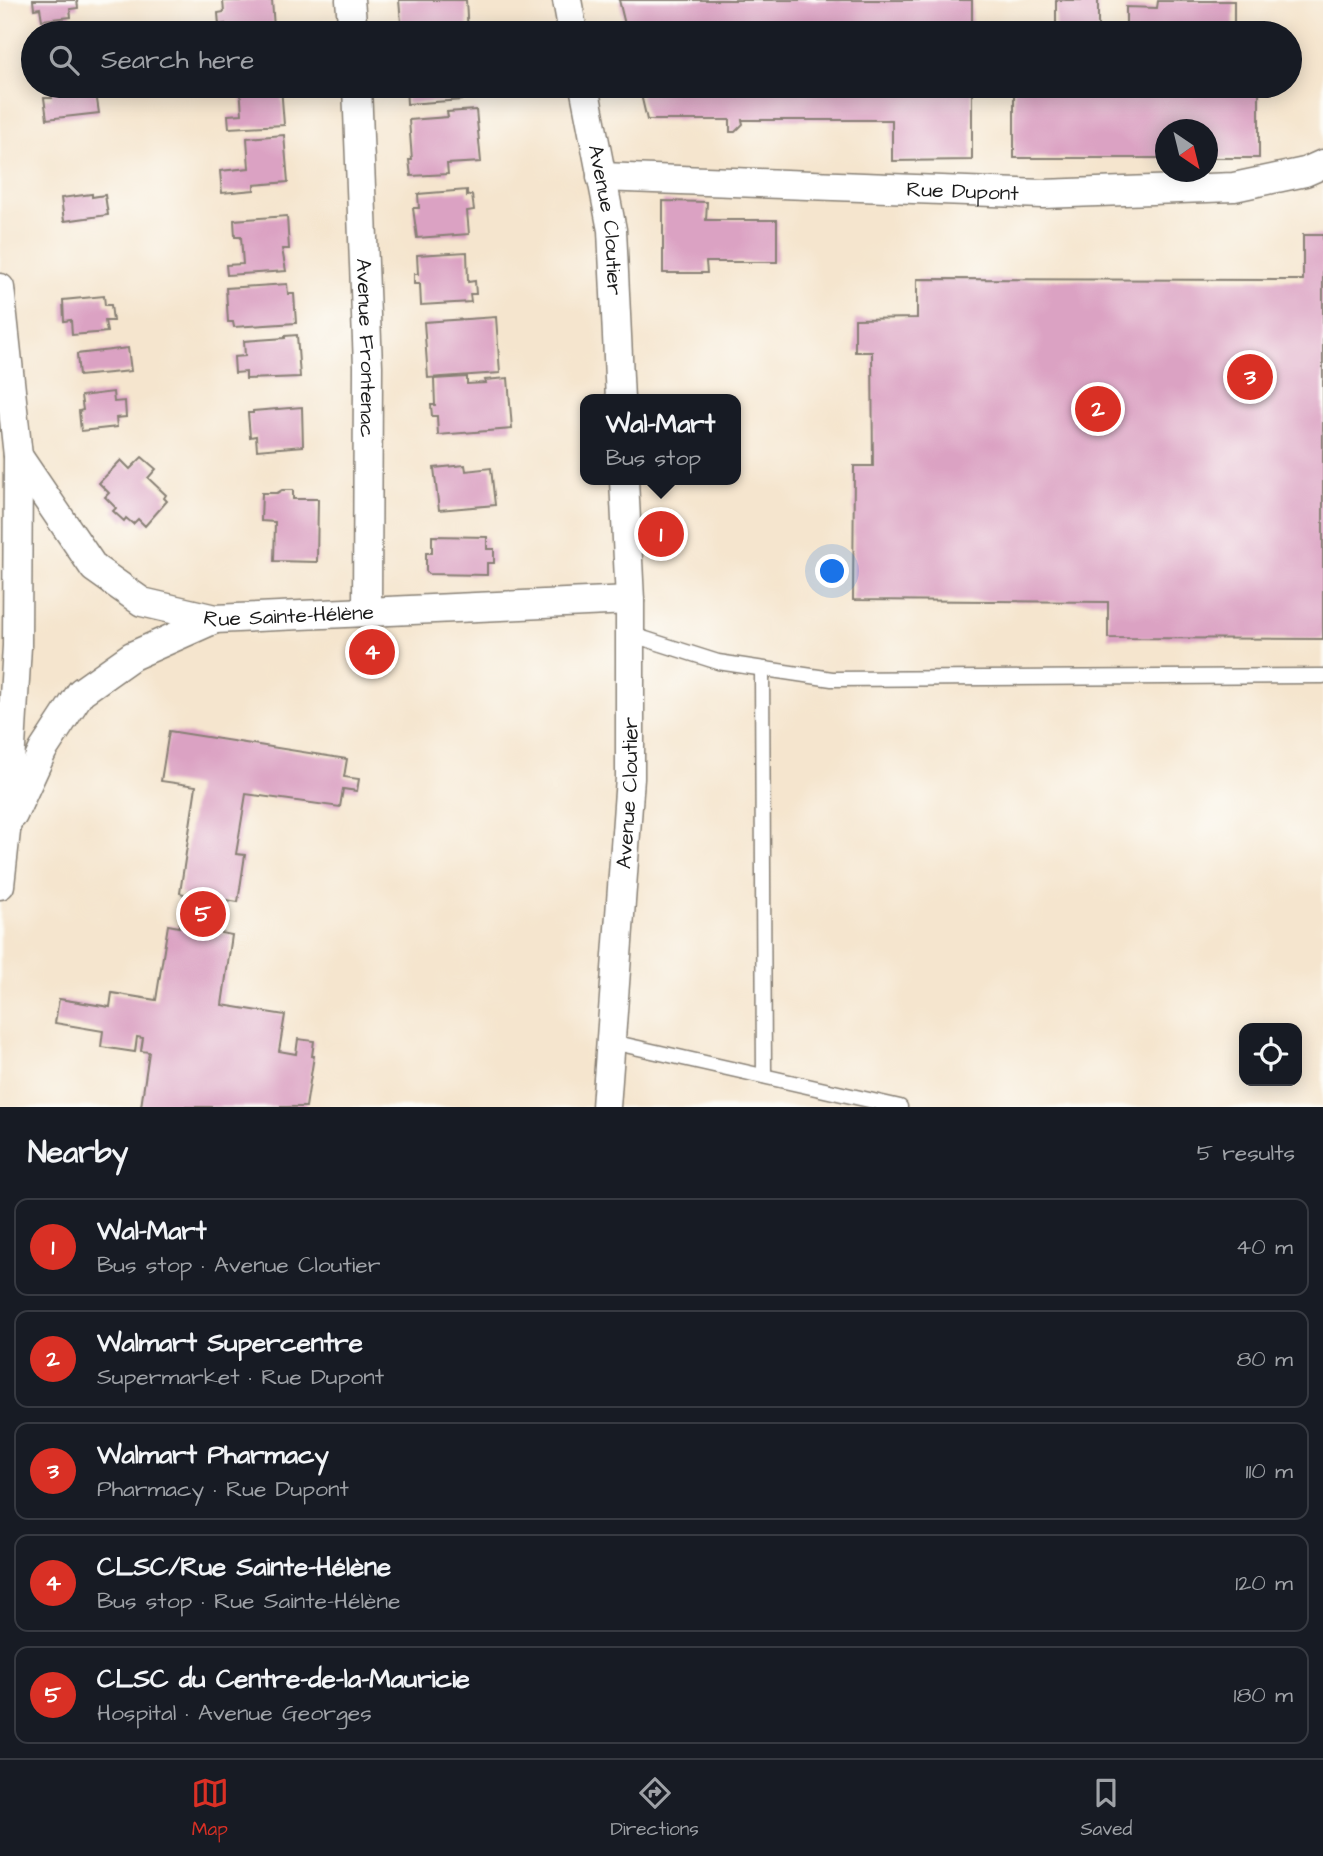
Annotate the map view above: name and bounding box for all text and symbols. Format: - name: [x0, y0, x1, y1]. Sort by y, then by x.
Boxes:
- search box: [21, 21, 1302, 98]
- icon: search: [45, 41, 83, 79]
- text: Search here: [101, 42, 254, 78]
- north arrow: [1155, 119, 1218, 182]
- street label: Avenue Cloutier: [581, 142, 629, 296]
- street label: Rue Dupont: [906, 175, 1020, 208]
- street label: Avenue Frontenac: [349, 258, 382, 438]
- pin: 3: [1227, 351, 1273, 403]
- pin: 2: [1075, 383, 1121, 435]
- popup: [580, 394, 741, 485]
- text: Wal-Mart: [606, 406, 715, 442]
- text: Bus stop: [606, 442, 701, 474]
- pin: 1: [638, 508, 684, 560]
- your location: [815, 554, 849, 588]
- street label: Rue Sainte-Hélène: [201, 598, 375, 634]
- pin: 4: [349, 626, 395, 678]
- street label: Avenue Cloutier: [609, 716, 645, 870]
- pin: 5: [180, 888, 226, 940]
- map controls: [1239, 1023, 1302, 1086]
- button: locate: [1239, 1023, 1302, 1086]
- text: Nearby: [28, 1132, 128, 1174]
- text: 5 results: [1197, 1137, 1295, 1169]
- text: Wal-Mart: [97, 1213, 206, 1249]
- text: 1: [52, 1231, 54, 1263]
- text: 40 m: [1236, 1231, 1293, 1263]
- text: Bus stop · Avenue Cloutier: [97, 1249, 380, 1281]
- text: Walmart Supercentre: [97, 1325, 363, 1361]
- text: 2: [46, 1343, 60, 1375]
- text: 80 m: [1236, 1343, 1293, 1375]
- text: Supermarket · Rue Dupont: [97, 1361, 384, 1393]
- text: Walmart Pharmacy: [97, 1437, 329, 1473]
- text: 3: [47, 1455, 59, 1487]
- text: 110 m: [1245, 1455, 1293, 1487]
- text: Pharmacy · Rue Dupont: [97, 1473, 349, 1505]
- text: CLSC/Rue Sainte-Hélène: [97, 1549, 391, 1585]
- text: 4: [45, 1567, 61, 1599]
- text: 120 m: [1235, 1567, 1293, 1599]
- text: Bus stop · Rue Sainte-Hélène: [97, 1585, 400, 1617]
- text: CLSC du Centre-de-la-Mauricie: [97, 1661, 470, 1697]
- text: 5: [45, 1679, 61, 1711]
- text: 180 m: [1234, 1679, 1293, 1711]
- text: Hospital · Avenue Georges: [97, 1697, 372, 1729]
- tab: Map: [191, 1774, 229, 1843]
- tab: Directions: [610, 1774, 699, 1843]
- tab: Saved: [1080, 1774, 1132, 1843]

